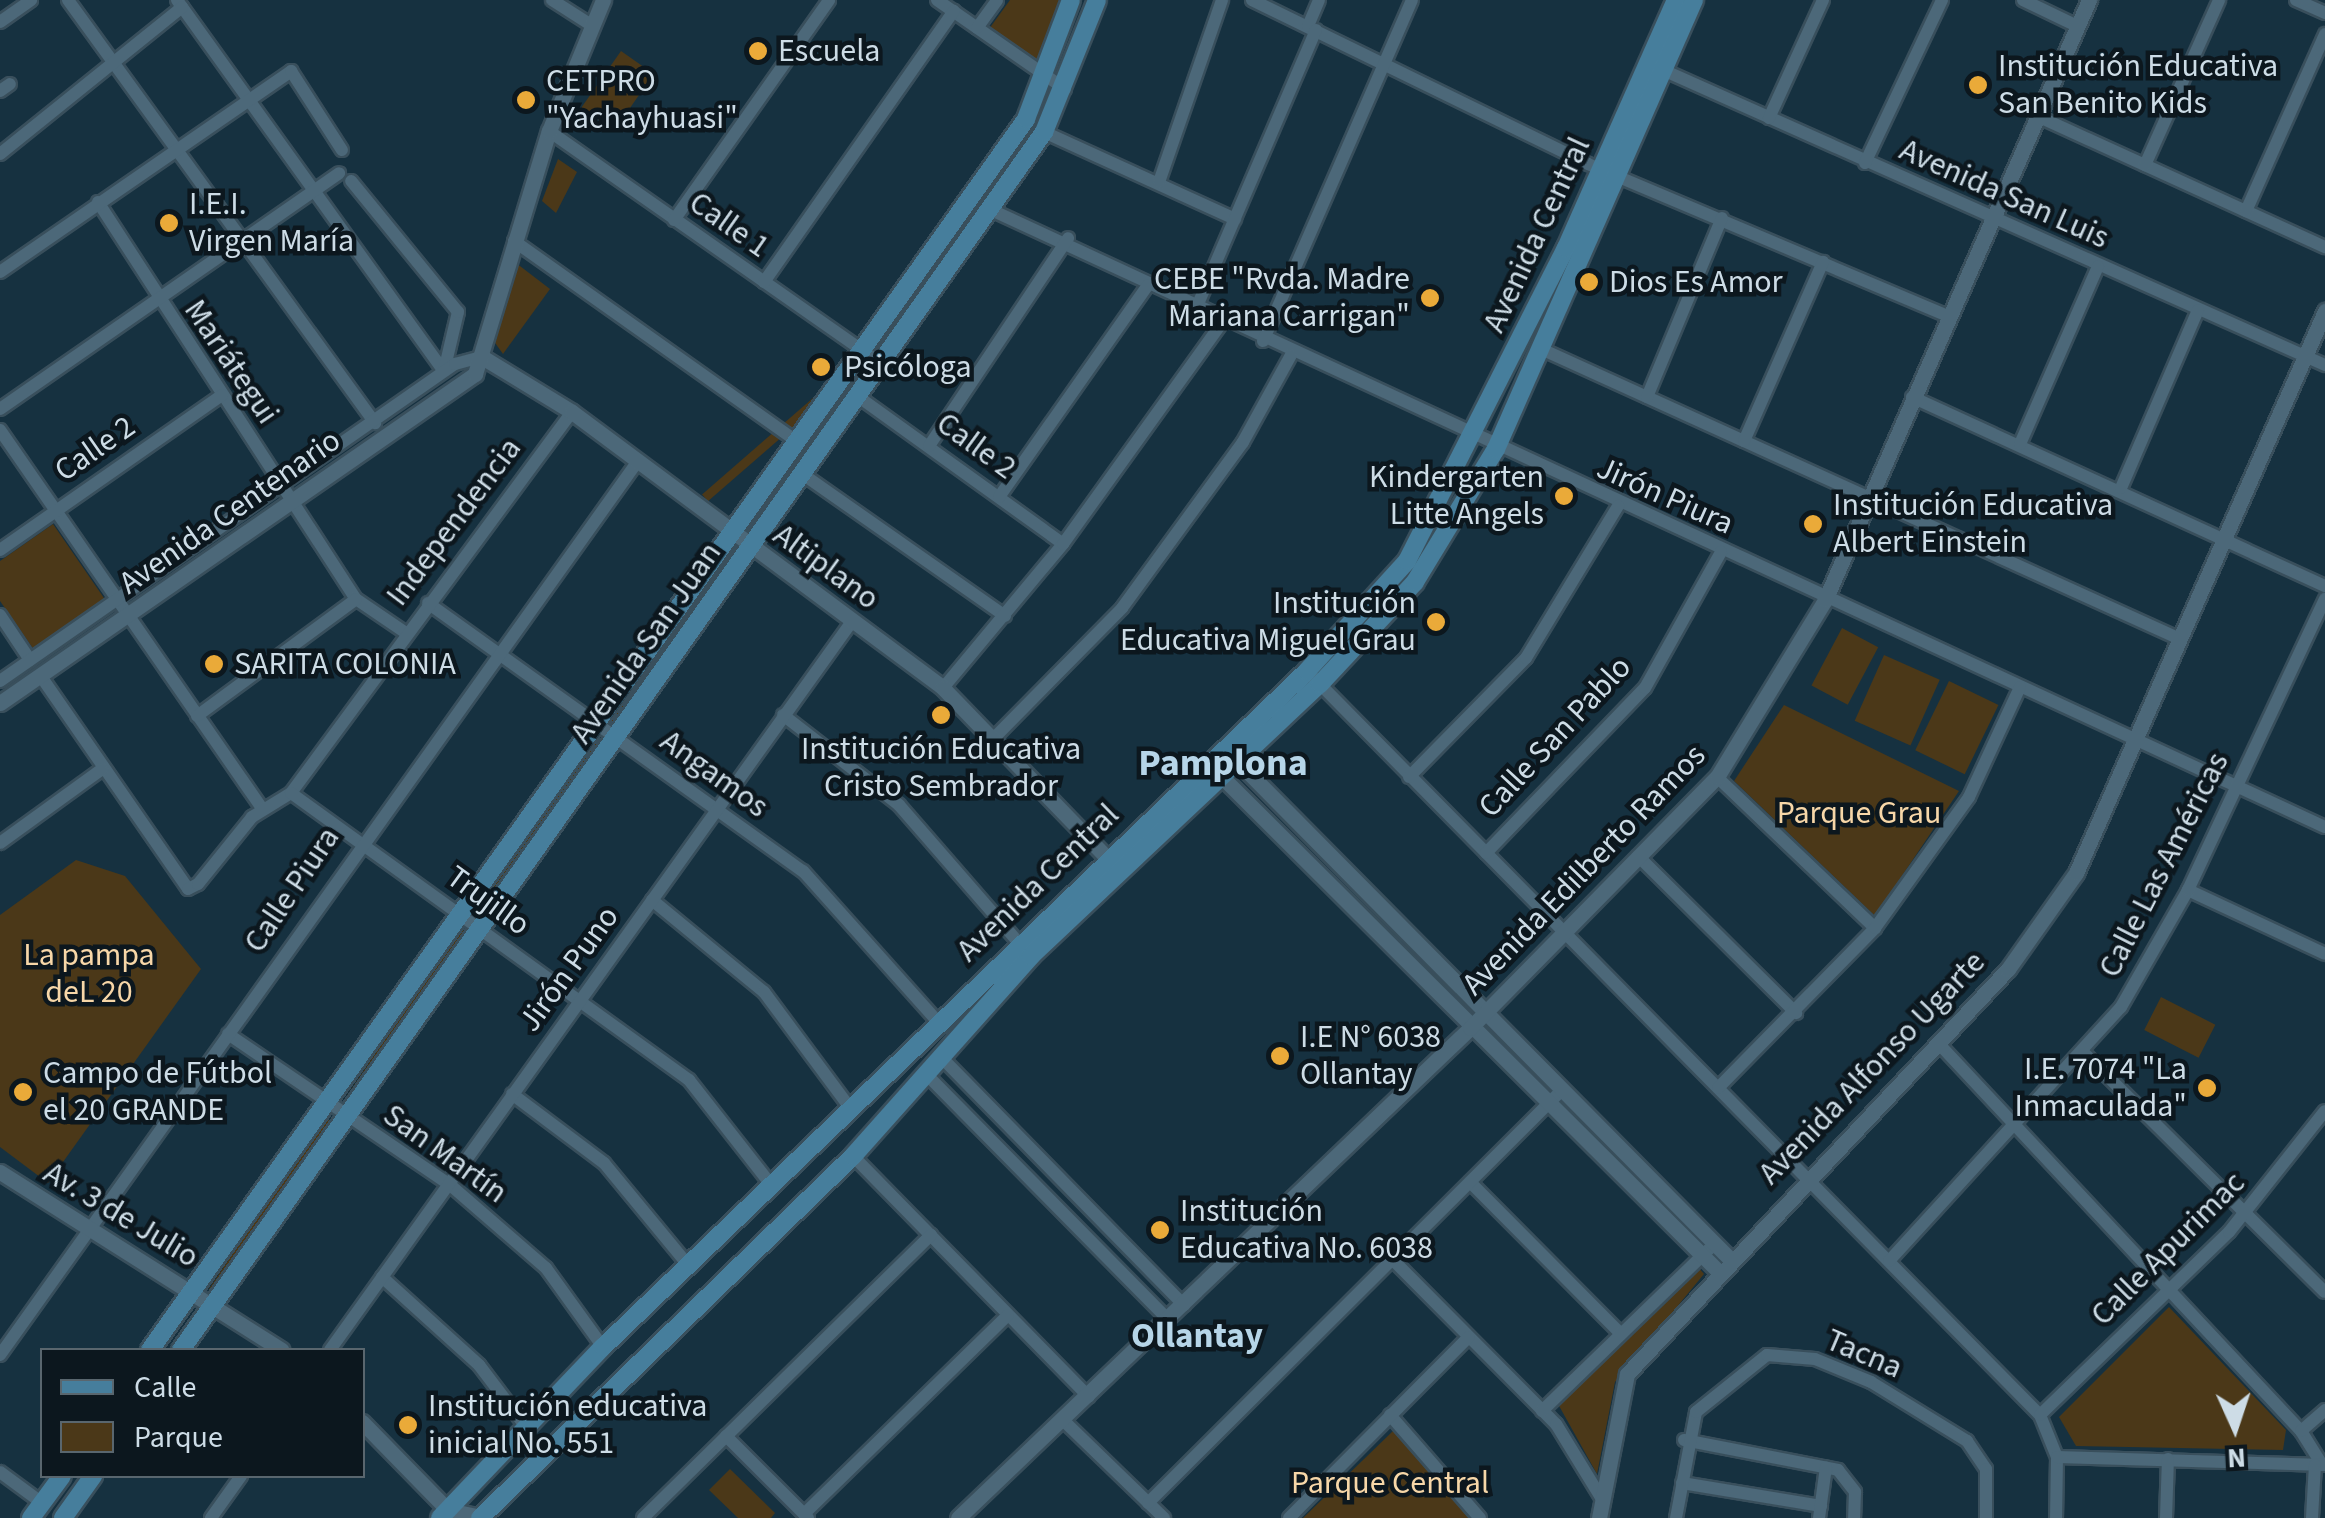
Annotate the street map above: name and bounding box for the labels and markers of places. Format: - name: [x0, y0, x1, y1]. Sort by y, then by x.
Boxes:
- place label: Escuela: [778, 32, 880, 70]
- marker: Escuela: [747, 40, 769, 62]
- place label: Institución Educativa San Benito Kids: [1998, 48, 2278, 123]
- place label: CETPRO "Yachayhuasi": [546, 63, 738, 138]
- marker: Institución Educativa San Benito Kids: [1967, 74, 1989, 96]
- marker: CETPRO "Yachayhuasi": [515, 89, 537, 111]
- place label: I.E.I. Virgen María: [189, 186, 354, 261]
- marker: I.E.I. Virgen María: [158, 212, 180, 234]
- place label: CEBE "Rvda. Madre Mariana Carrigan": [1154, 261, 1410, 336]
- place label: Dios Es Amor: [1609, 263, 1783, 301]
- marker: Dios Es Amor: [1578, 271, 1600, 293]
- marker: CEBE "Rvda. Madre Mariana Carrigan": [1419, 287, 1441, 309]
- place label: Psicóloga: [844, 348, 972, 386]
- marker: Psicóloga: [808, 354, 834, 380]
- place label: Kindergarten Litte Angels: [1369, 459, 1544, 534]
- marker: Kindergarten Litte Angels: [1553, 485, 1575, 507]
- place label: Institución Educativa Albert Einstein: [1833, 487, 2113, 562]
- marker: Institución Educativa Albert Einstein: [1802, 513, 1824, 535]
- place label: Institución Educativa Miguel Grau: [1120, 585, 1416, 660]
- marker: Institución Educativa Miguel Grau: [1425, 611, 1447, 633]
- place label: SARITA COLONIA: [234, 645, 456, 683]
- marker: SARITA COLONIA: [203, 653, 225, 675]
- marker: Institución Educativa Cristo Sembrador: [930, 704, 952, 726]
- place label: Institución Educativa Cristo Sembrador: [801, 731, 1081, 806]
- place label: I.E N° 6038 Ollantay: [1300, 1019, 1441, 1094]
- marker: I.E N° 6038 Ollantay: [1269, 1045, 1291, 1067]
- place label: I.E. 7074 "La Inmaculada": [2015, 1051, 2187, 1126]
- place label: Campo de Fútbol el 20 GRANDE: [43, 1055, 272, 1130]
- marker: I.E. 7074 "La Inmaculada": [2196, 1077, 2218, 1099]
- marker: Campo de Fútbol el 20 GRANDE: [12, 1081, 34, 1103]
- place label: Institución Educativa No. 6038: [1180, 1193, 1433, 1268]
- marker: Institución Educativa No. 6038: [1149, 1219, 1171, 1241]
- place label: Institución educativa inicial No. 551: [428, 1388, 707, 1463]
- marker: Institución educativa inicial No. 551: [397, 1414, 419, 1436]

